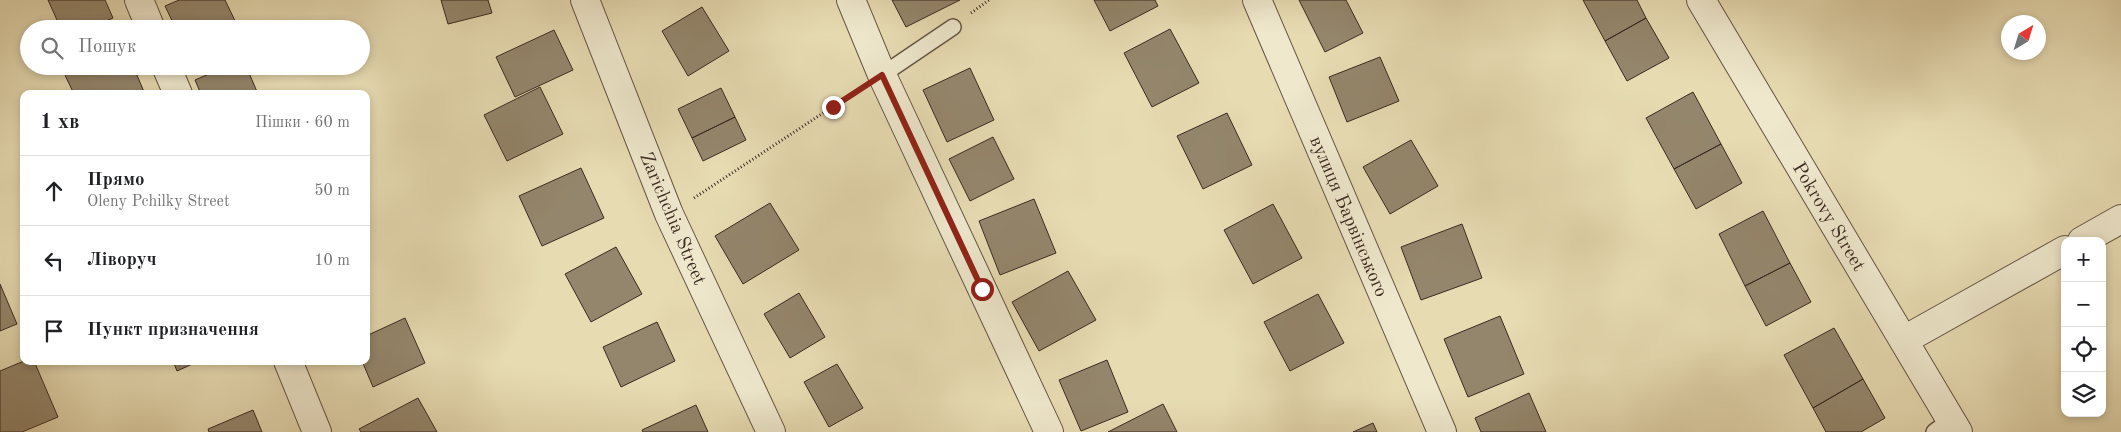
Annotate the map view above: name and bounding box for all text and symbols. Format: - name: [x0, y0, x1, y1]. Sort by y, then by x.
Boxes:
- north arrow: [2001, 15, 2046, 60]
- search box: [20, 20, 370, 75]
- icon: search: [38, 34, 66, 62]
- text: Пошук: [78, 38, 136, 57]
- route end: [822, 96, 845, 119]
- text: 1 хв: [40, 112, 79, 133]
- text: Пішки · 60 m: [255, 115, 350, 131]
- street label: вулиця Барвінського: [1305, 134, 1390, 300]
- street label: Zarichchia Street: [635, 150, 708, 288]
- street label: Pokrovy Street: [1788, 159, 1868, 275]
- text: Прямо: [87, 171, 145, 190]
- icon: ahead: [40, 177, 68, 205]
- text: 50 m: [314, 183, 350, 199]
- text: Oleny Pchilky Street: [87, 194, 230, 210]
- map controls: [2061, 237, 2106, 417]
- button: +: [2061, 237, 2106, 282]
- icon: left: [40, 247, 68, 275]
- text: Ліворуч: [87, 251, 157, 270]
- text: 10 m: [314, 253, 350, 269]
- route start: [971, 278, 994, 301]
- button: −: [2061, 282, 2106, 327]
- icon: arrive: [40, 317, 68, 345]
- text: Пункт призначення: [87, 321, 259, 340]
- button: locate: [2061, 327, 2106, 372]
- button: layers: [2061, 372, 2106, 417]

